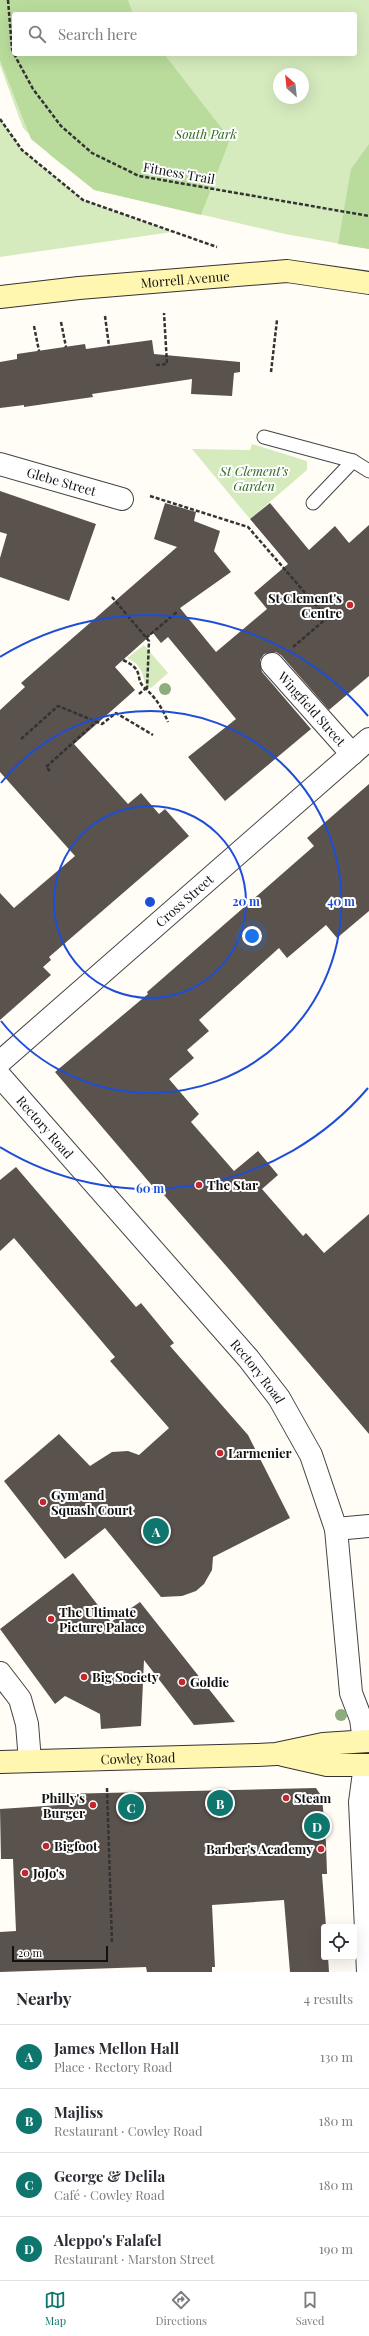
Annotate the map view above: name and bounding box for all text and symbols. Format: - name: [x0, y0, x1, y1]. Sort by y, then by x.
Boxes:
- search box: [12, 12, 357, 56]
- icon: search: [26, 23, 48, 45]
- text: Search here: [58, 24, 137, 44]
- north arrow: [273, 68, 309, 104]
- park label: South Park: [174, 125, 237, 142]
- street label: Fitness Trail: [142, 158, 217, 187]
- street label: Morrell Avenue: [140, 267, 231, 291]
- park label: St Clement’s Garden: [219, 462, 288, 494]
- street label: Glebe Street: [25, 463, 99, 499]
- place label: St Clement's Centre: [268, 589, 342, 621]
- marker: St Clement's Centre: [345, 600, 355, 610]
- street label: Wingfield Street: [274, 667, 350, 749]
- street label: Cross Street: [152, 870, 217, 930]
- text: 20 m: [232, 893, 260, 909]
- text: 40 m: [327, 893, 355, 909]
- centre of rings: [143, 895, 157, 909]
- your location: [242, 926, 262, 946]
- street label: Rectory Road: [13, 1092, 78, 1162]
- place label: The Star: [207, 1176, 258, 1193]
- text: 60 m: [136, 1180, 164, 1196]
- marker: The Star: [194, 1180, 204, 1190]
- street label: Rectory Road: [227, 1335, 289, 1407]
- place label: Larmenier: [228, 1444, 292, 1461]
- marker: Larmenier: [215, 1448, 225, 1458]
- place label: Gym and Squash Court: [51, 1486, 133, 1518]
- marker: Gym and Squash Court: [38, 1497, 48, 1507]
- pin: A: [143, 1516, 169, 1546]
- place label: The Ultimate Picture Palace: [59, 1603, 145, 1635]
- marker: The Ultimate Picture Palace: [46, 1614, 56, 1624]
- place label: Big Society: [92, 1668, 159, 1685]
- marker: Big Society: [79, 1672, 89, 1682]
- place label: Goldie: [190, 1673, 230, 1690]
- marker: Goldie: [177, 1677, 187, 1687]
- street label: Cowley Road: [100, 1748, 176, 1767]
- pin: B: [207, 1788, 233, 1818]
- place label: Philly's Burger: [41, 1789, 85, 1821]
- place label: Steam: [294, 1789, 331, 1806]
- pin: C: [118, 1792, 144, 1822]
- marker: Steam: [281, 1793, 291, 1803]
- marker: Philly's Burger: [88, 1800, 98, 1810]
- pin: D: [304, 1811, 330, 1841]
- place label: Bigfoot: [54, 1837, 98, 1854]
- place label: Barber's Academy: [206, 1840, 313, 1857]
- marker: Bigfoot: [41, 1841, 51, 1851]
- marker: Barber's Academy: [316, 1844, 326, 1854]
- place label: JoJo's: [32, 1864, 65, 1881]
- marker: JoJo's: [20, 1868, 30, 1878]
- map controls: [321, 1924, 357, 1960]
- button: locate: [321, 1924, 357, 1960]
- scale bar: [12, 1944, 108, 1963]
- text: 20 m: [18, 1945, 42, 1960]
- text: Nearby: [16, 1987, 71, 2009]
- text: 4 results: [304, 1990, 353, 2007]
- text: James Mellon Hall: [54, 2038, 179, 2058]
- text: A: [25, 2048, 33, 2065]
- text: 130 m: [320, 2048, 353, 2065]
- text: Place · Rectory Road: [54, 2058, 172, 2075]
- text: Majliss: [54, 2102, 103, 2122]
- text: B: [25, 2112, 33, 2129]
- text: 180 m: [319, 2112, 353, 2129]
- text: Restaurant · Cowley Road: [54, 2122, 202, 2139]
- text: George & Delila: [54, 2166, 165, 2186]
- text: C: [24, 2176, 34, 2193]
- text: 180 m: [319, 2176, 353, 2193]
- text: Café · Cowley Road: [54, 2186, 165, 2203]
- text: Aleppo's Falafel: [54, 2230, 162, 2250]
- text: D: [24, 2240, 34, 2257]
- text: 190 m: [319, 2240, 353, 2257]
- text: Restaurant · Marston Street: [54, 2250, 215, 2267]
- tab: Map: [44, 2289, 66, 2328]
- tab: Directions: [155, 2289, 207, 2328]
- tab: Saved: [296, 2289, 324, 2328]

